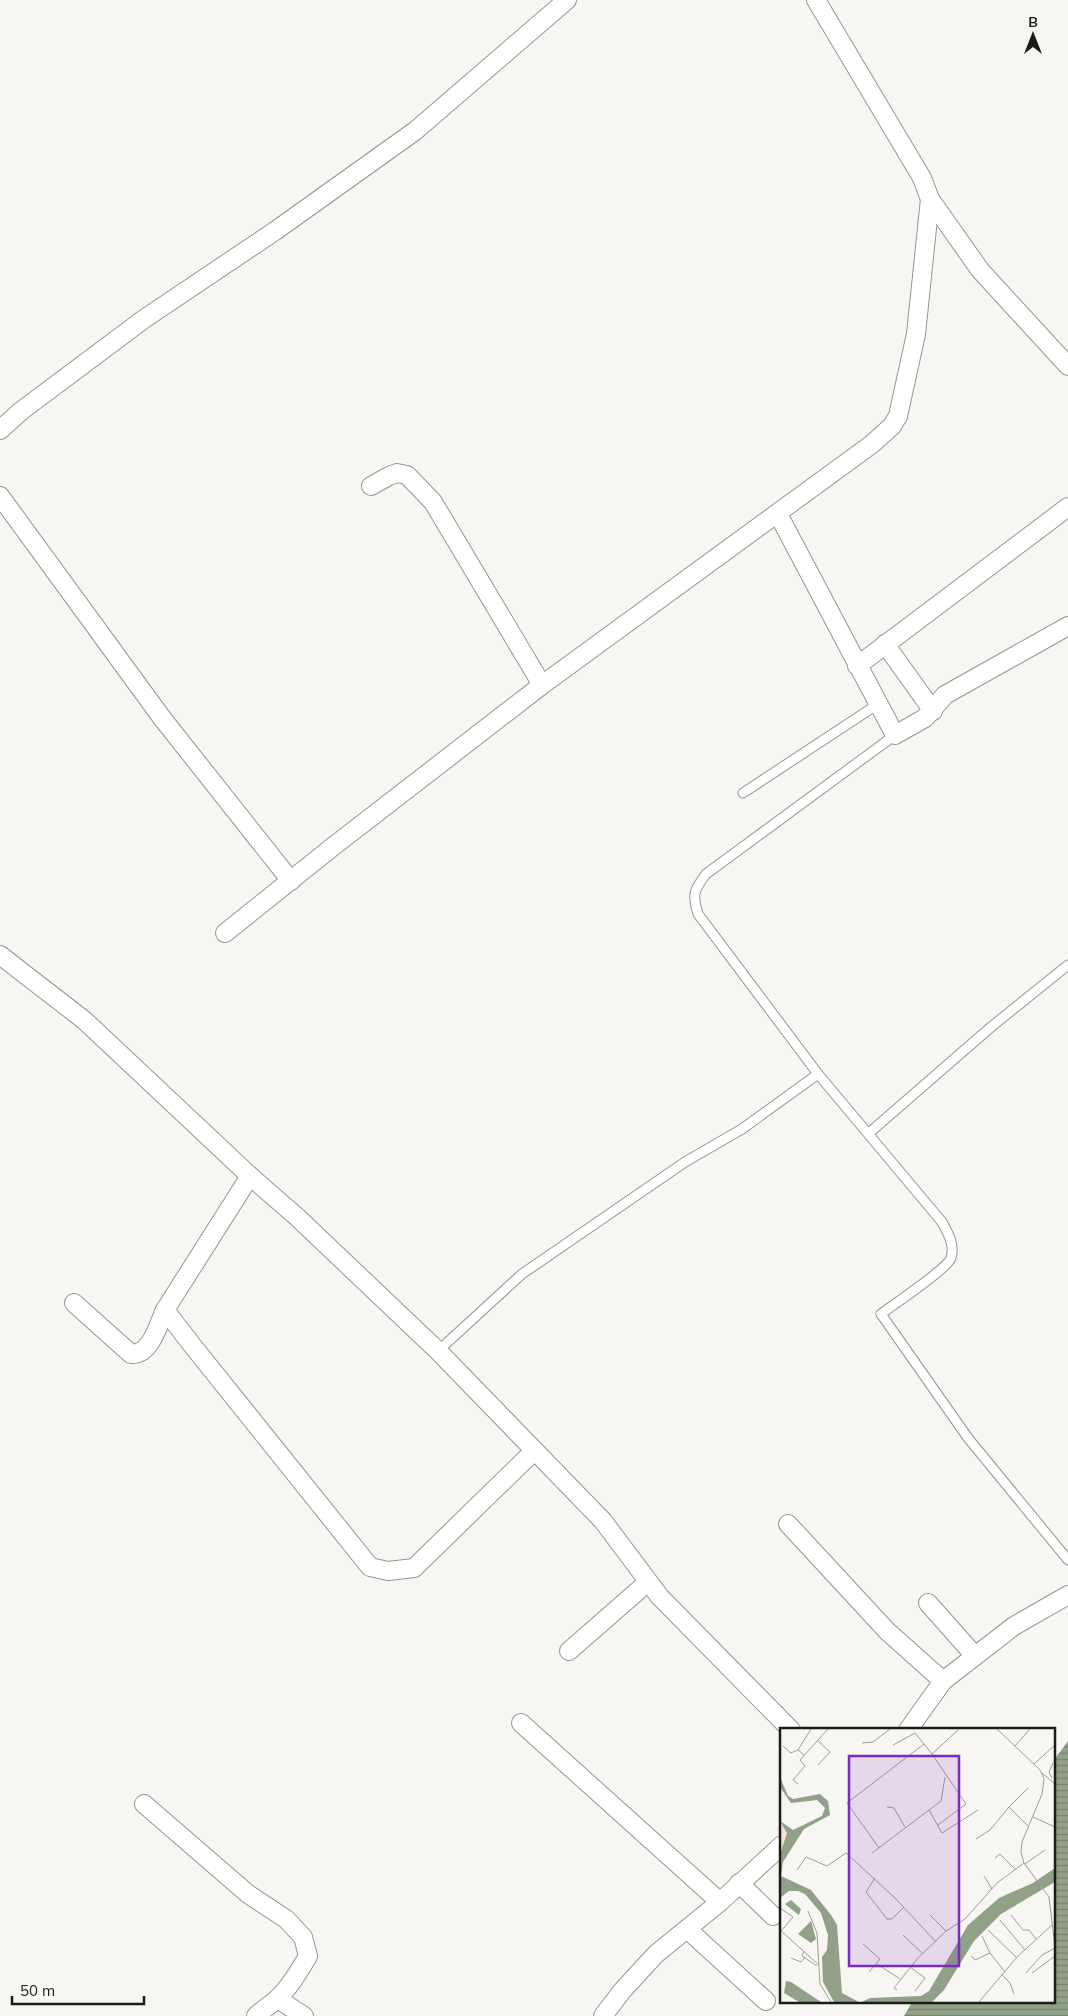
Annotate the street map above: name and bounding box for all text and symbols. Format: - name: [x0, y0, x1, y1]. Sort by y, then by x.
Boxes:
- north arrow: [1008, 10, 1058, 60]
- text: B: [1028, 13, 1038, 31]
- inset map: [780, 1728, 1056, 2004]
- scale bar: [12, 1974, 145, 2006]
- text: 50 m: [20, 1981, 55, 2000]

